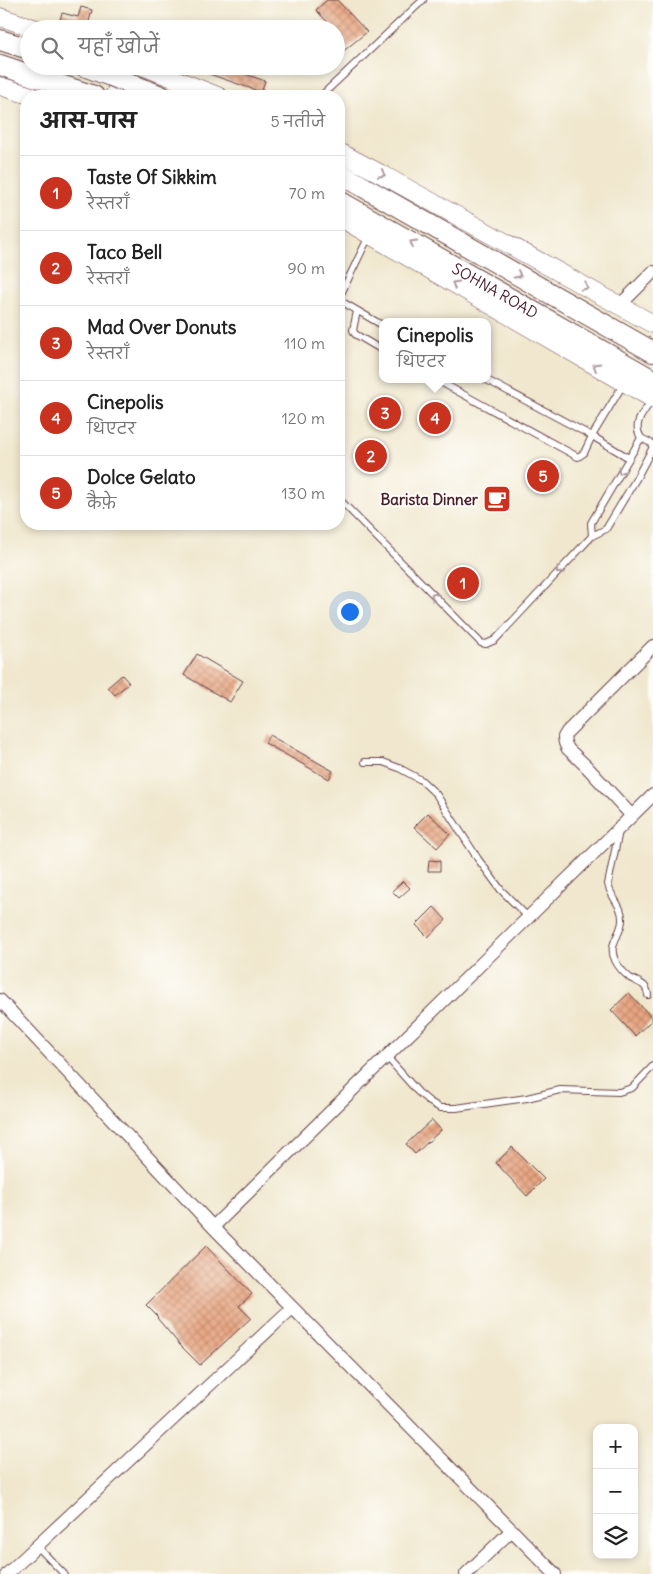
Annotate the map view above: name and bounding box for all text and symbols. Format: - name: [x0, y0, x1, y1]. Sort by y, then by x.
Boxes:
- search box: [20, 20, 345, 75]
- icon: search: [38, 34, 66, 62]
- text: यहाँ खोजें: [78, 34, 159, 58]
- text: आस-पास: [40, 107, 137, 134]
- text: 5 नतीजे: [271, 111, 325, 131]
- text: Taste Of Sikkim: [87, 165, 217, 189]
- one-way arrow: [377, 168, 386, 178]
- text: 1: [53, 183, 59, 203]
- text: 70 m: [289, 183, 325, 203]
- text: रेस्तराँ: [87, 193, 130, 213]
- text: Taco Bell: [87, 240, 162, 264]
- one-way arrow: [409, 240, 418, 250]
- text: 2: [52, 258, 60, 278]
- text: 90 m: [287, 258, 325, 278]
- street label: SOHNA ROAD: [449, 258, 542, 322]
- text: रेस्तराँ: [87, 268, 130, 288]
- one-way arrow: [513, 268, 522, 278]
- one-way arrow: [451, 281, 460, 291]
- one-way arrow: [580, 281, 589, 291]
- text: Mad Over Donuts: [87, 315, 236, 339]
- popup: [379, 318, 491, 383]
- text: Cinepolis: [397, 323, 473, 347]
- text: 3: [51, 333, 61, 353]
- text: 110 m: [284, 333, 325, 353]
- text: रेस्तराँ: [87, 343, 130, 363]
- text: थिएटर: [397, 351, 446, 371]
- one-way arrow: [592, 362, 601, 372]
- text: Cinepolis: [87, 390, 164, 414]
- pin: 3: [369, 394, 401, 432]
- pin: 4: [419, 399, 451, 437]
- text: 4: [51, 408, 61, 428]
- text: 120 m: [282, 408, 325, 428]
- text: थिएटर: [87, 418, 136, 438]
- pin: 2: [355, 437, 387, 475]
- pin: 5: [527, 457, 559, 495]
- text: Dolce Gelato: [87, 465, 196, 489]
- one-way arrow: [618, 466, 628, 475]
- text: 5: [51, 483, 61, 503]
- text: 130 m: [281, 483, 325, 503]
- cafe icon: Barista Dinner: [482, 484, 512, 514]
- place label: Barista Dinner: [381, 490, 479, 509]
- text: कैफ़े: [87, 493, 116, 513]
- pin: 1: [447, 564, 479, 602]
- one-way arrow: [556, 566, 565, 575]
- one-way arrow: [431, 593, 440, 602]
- your location: [337, 599, 363, 625]
- map controls: [593, 1424, 638, 1559]
- button: +: [593, 1424, 638, 1469]
- button: −: [593, 1469, 638, 1514]
- button: layers: [593, 1514, 638, 1559]

